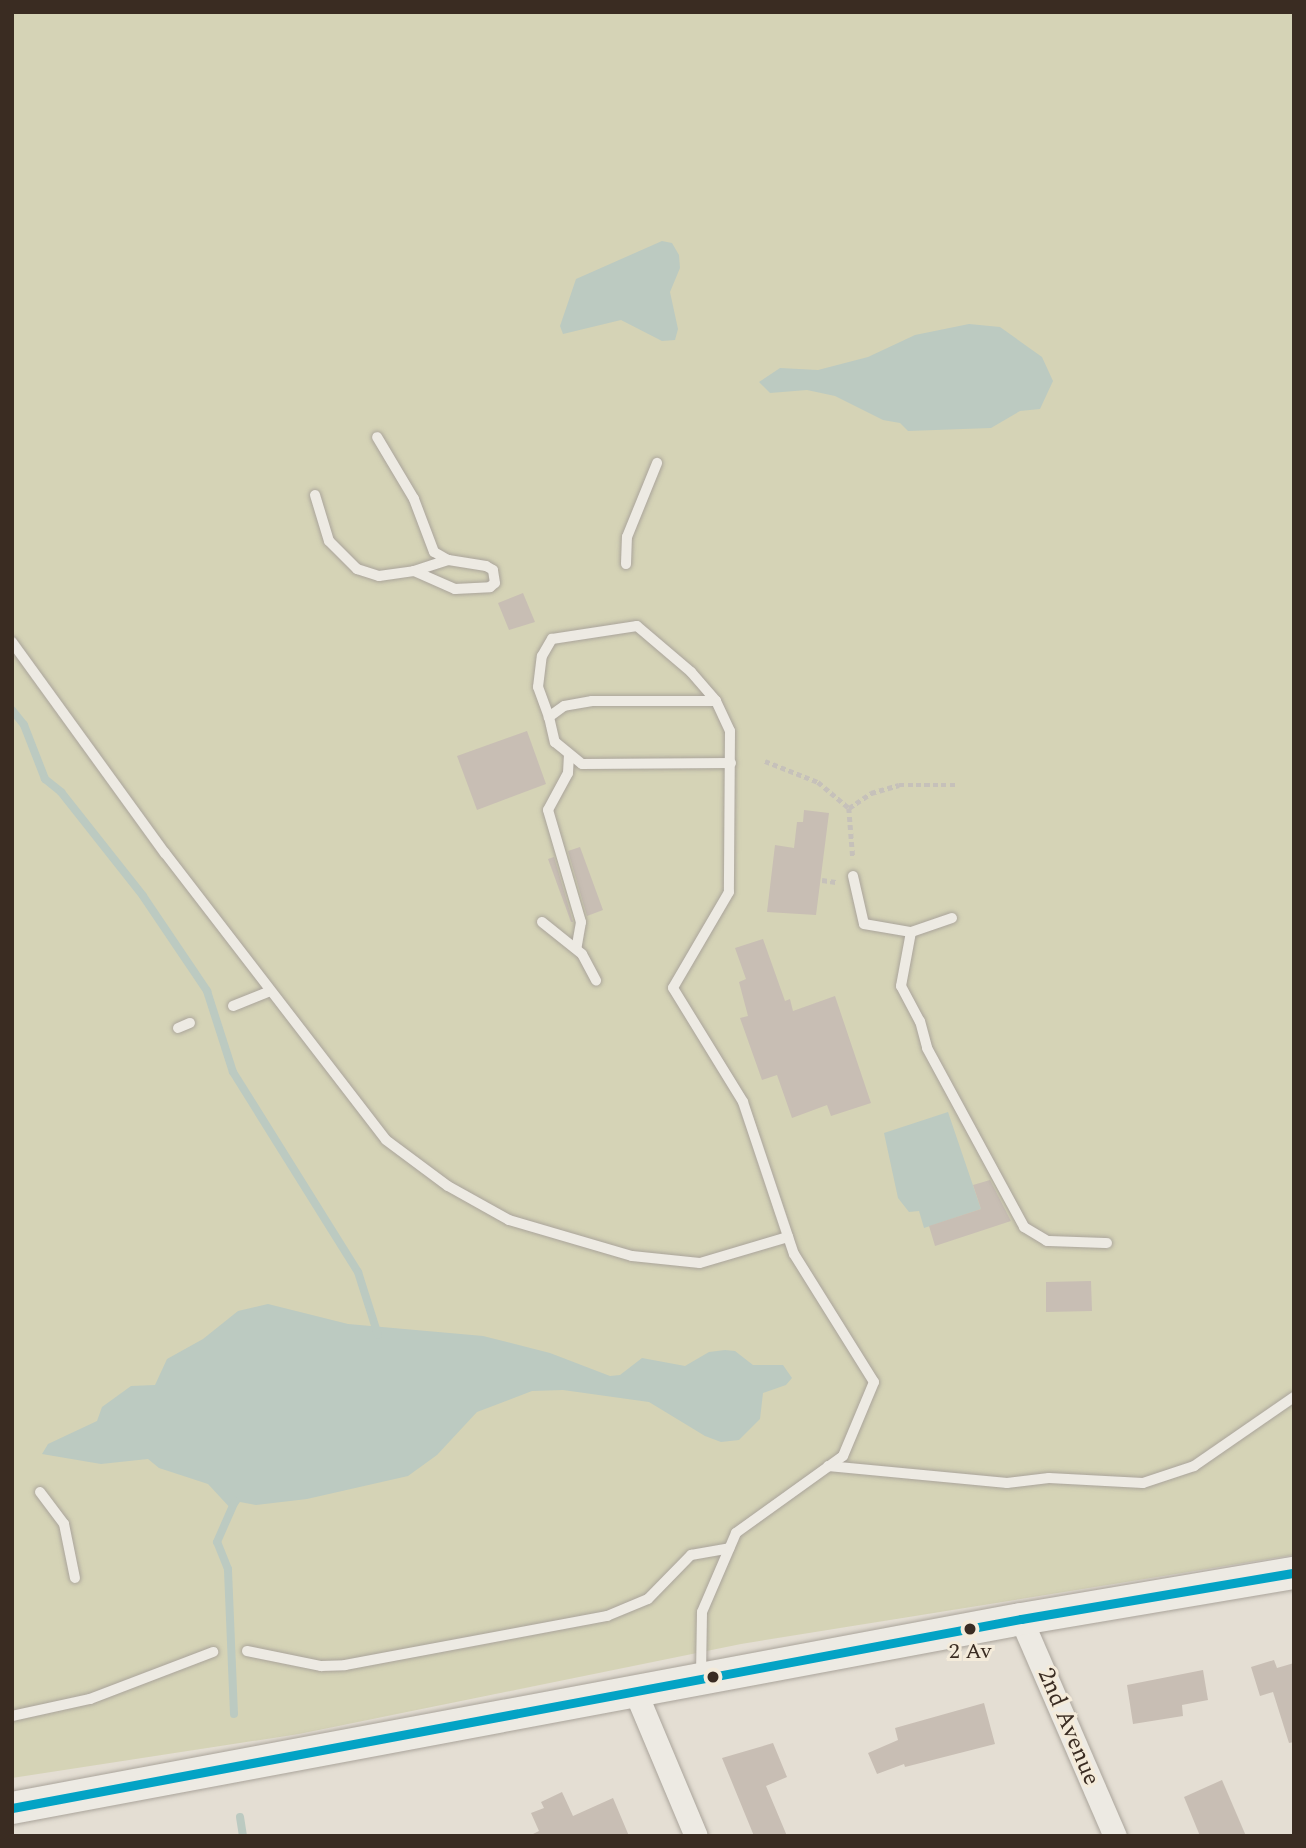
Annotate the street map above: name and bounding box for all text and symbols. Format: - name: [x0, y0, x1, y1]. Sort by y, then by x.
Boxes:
- marker: 2 Av: [963, 1622, 977, 1636]
- place label: 2 Av: [949, 1639, 991, 1665]
- street label: 2nd Avenue: [1030, 1664, 1106, 1790]
- unlabelled marker: [706, 1670, 720, 1684]

